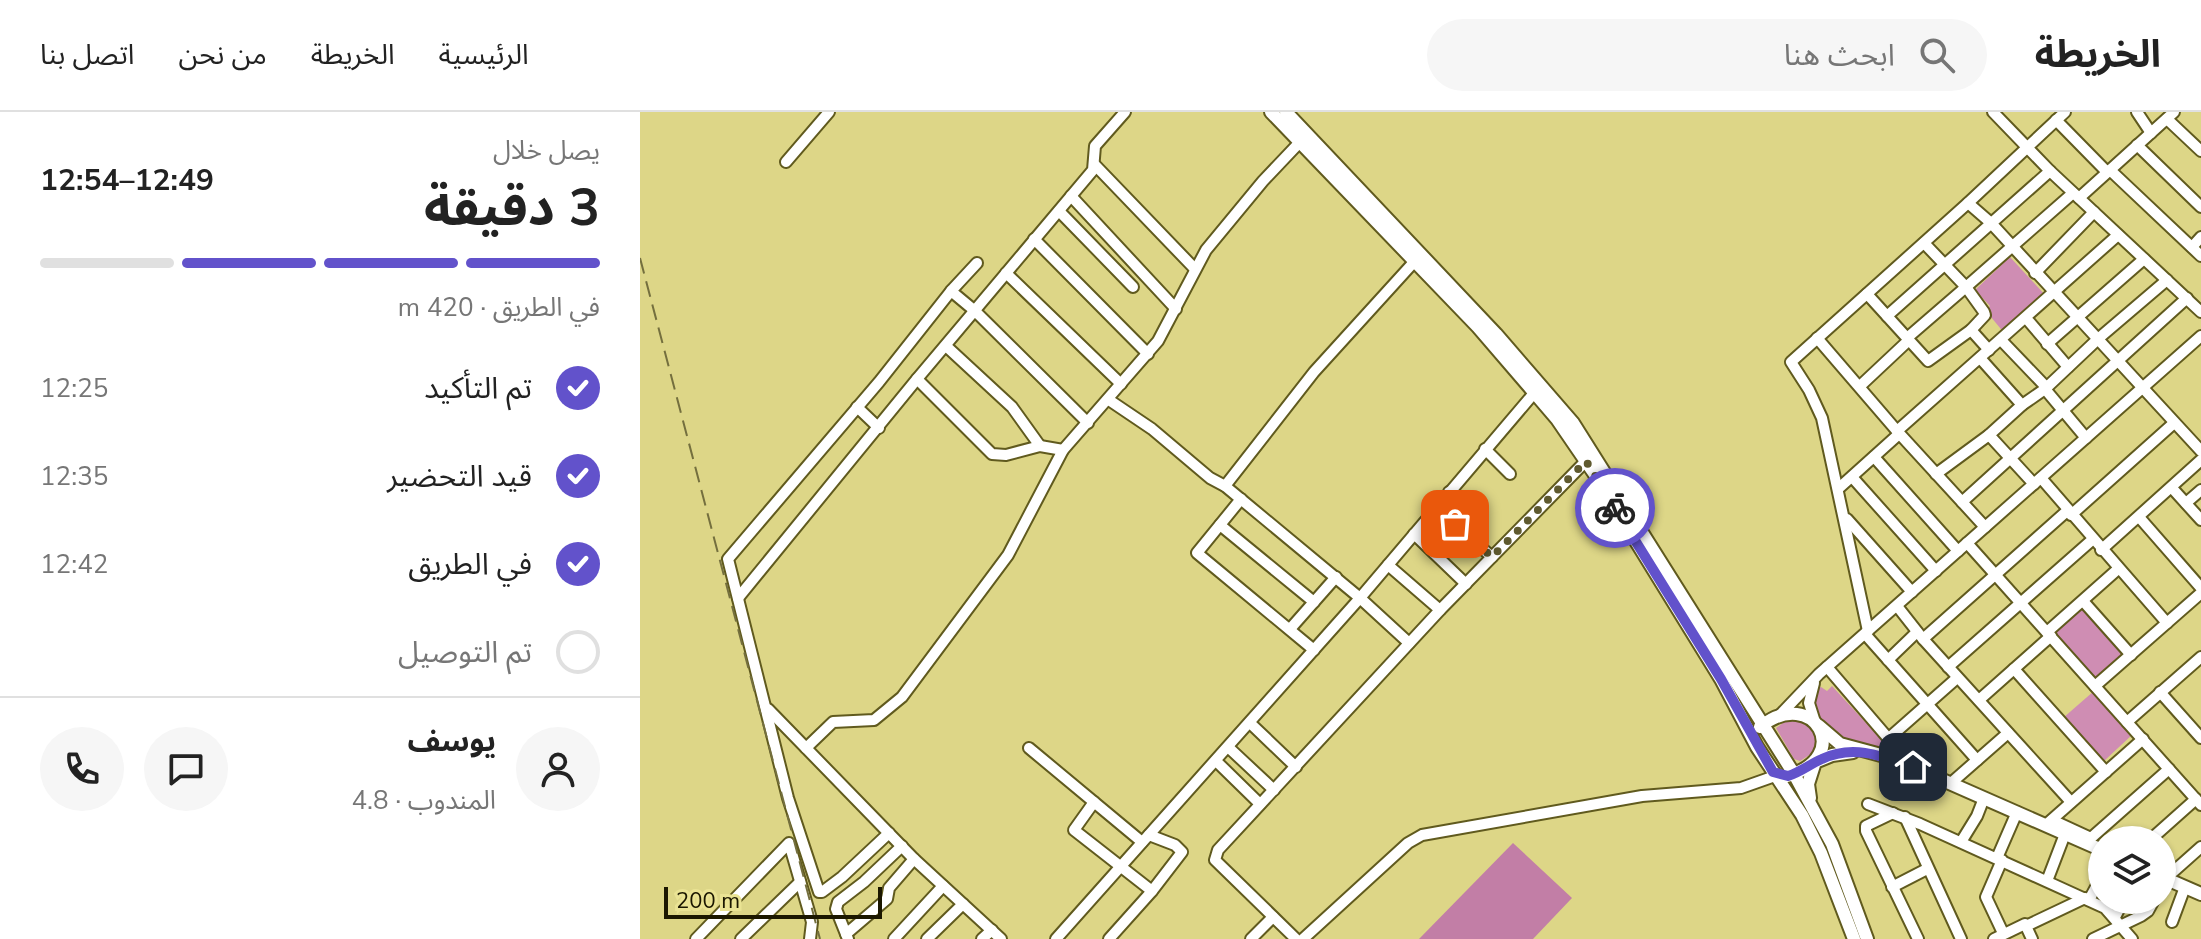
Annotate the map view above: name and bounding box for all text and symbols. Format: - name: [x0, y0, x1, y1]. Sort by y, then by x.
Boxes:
- search box: [1427, 19, 1987, 91]
- text: الخريطة: [2035, 29, 2161, 80]
- icon: search: [1915, 33, 1959, 77]
- text: ابحث هنا: [1784, 35, 1895, 76]
- text: اتصل بنا: [40, 36, 135, 74]
- text: من نحن: [179, 36, 267, 74]
- text: الخريطة: [311, 36, 395, 74]
- text: الرئيسية: [439, 36, 529, 74]
- text: يصل خلال: [493, 133, 600, 168]
- text: 12:49–12:54: [40, 160, 214, 201]
- text: 3 دقيقة: [424, 172, 600, 243]
- text: في الطريق · 420 m: [398, 290, 600, 325]
- icon: check: [556, 366, 600, 410]
- text: تم التأكيد: [424, 368, 532, 409]
- text: 12:25: [40, 371, 108, 406]
- icon: check: [556, 454, 600, 498]
- text: قيد التحضير: [387, 456, 532, 497]
- text: 12:35: [40, 459, 108, 494]
- courier: [1575, 468, 1655, 548]
- icon: bike: [1593, 486, 1637, 530]
- pin: [1421, 490, 1489, 558]
- icon: bag: [1433, 502, 1477, 546]
- icon: check: [556, 542, 600, 586]
- text: في الطريق: [408, 544, 532, 585]
- text: 12:42: [40, 547, 108, 582]
- text: تم التوصيل: [398, 632, 532, 673]
- text: يوسف: [408, 721, 496, 762]
- button: phone: [40, 727, 124, 811]
- button: chat: [144, 727, 228, 811]
- button: person: [516, 727, 600, 811]
- pin: [1879, 733, 1947, 801]
- icon: home: [1891, 745, 1935, 789]
- text: المندوب · 4.8: [351, 783, 496, 818]
- map controls: [2088, 826, 2176, 914]
- button: layers: [2088, 826, 2176, 914]
- scale bar: [664, 883, 882, 919]
- text: 200 m: [676, 886, 740, 916]

